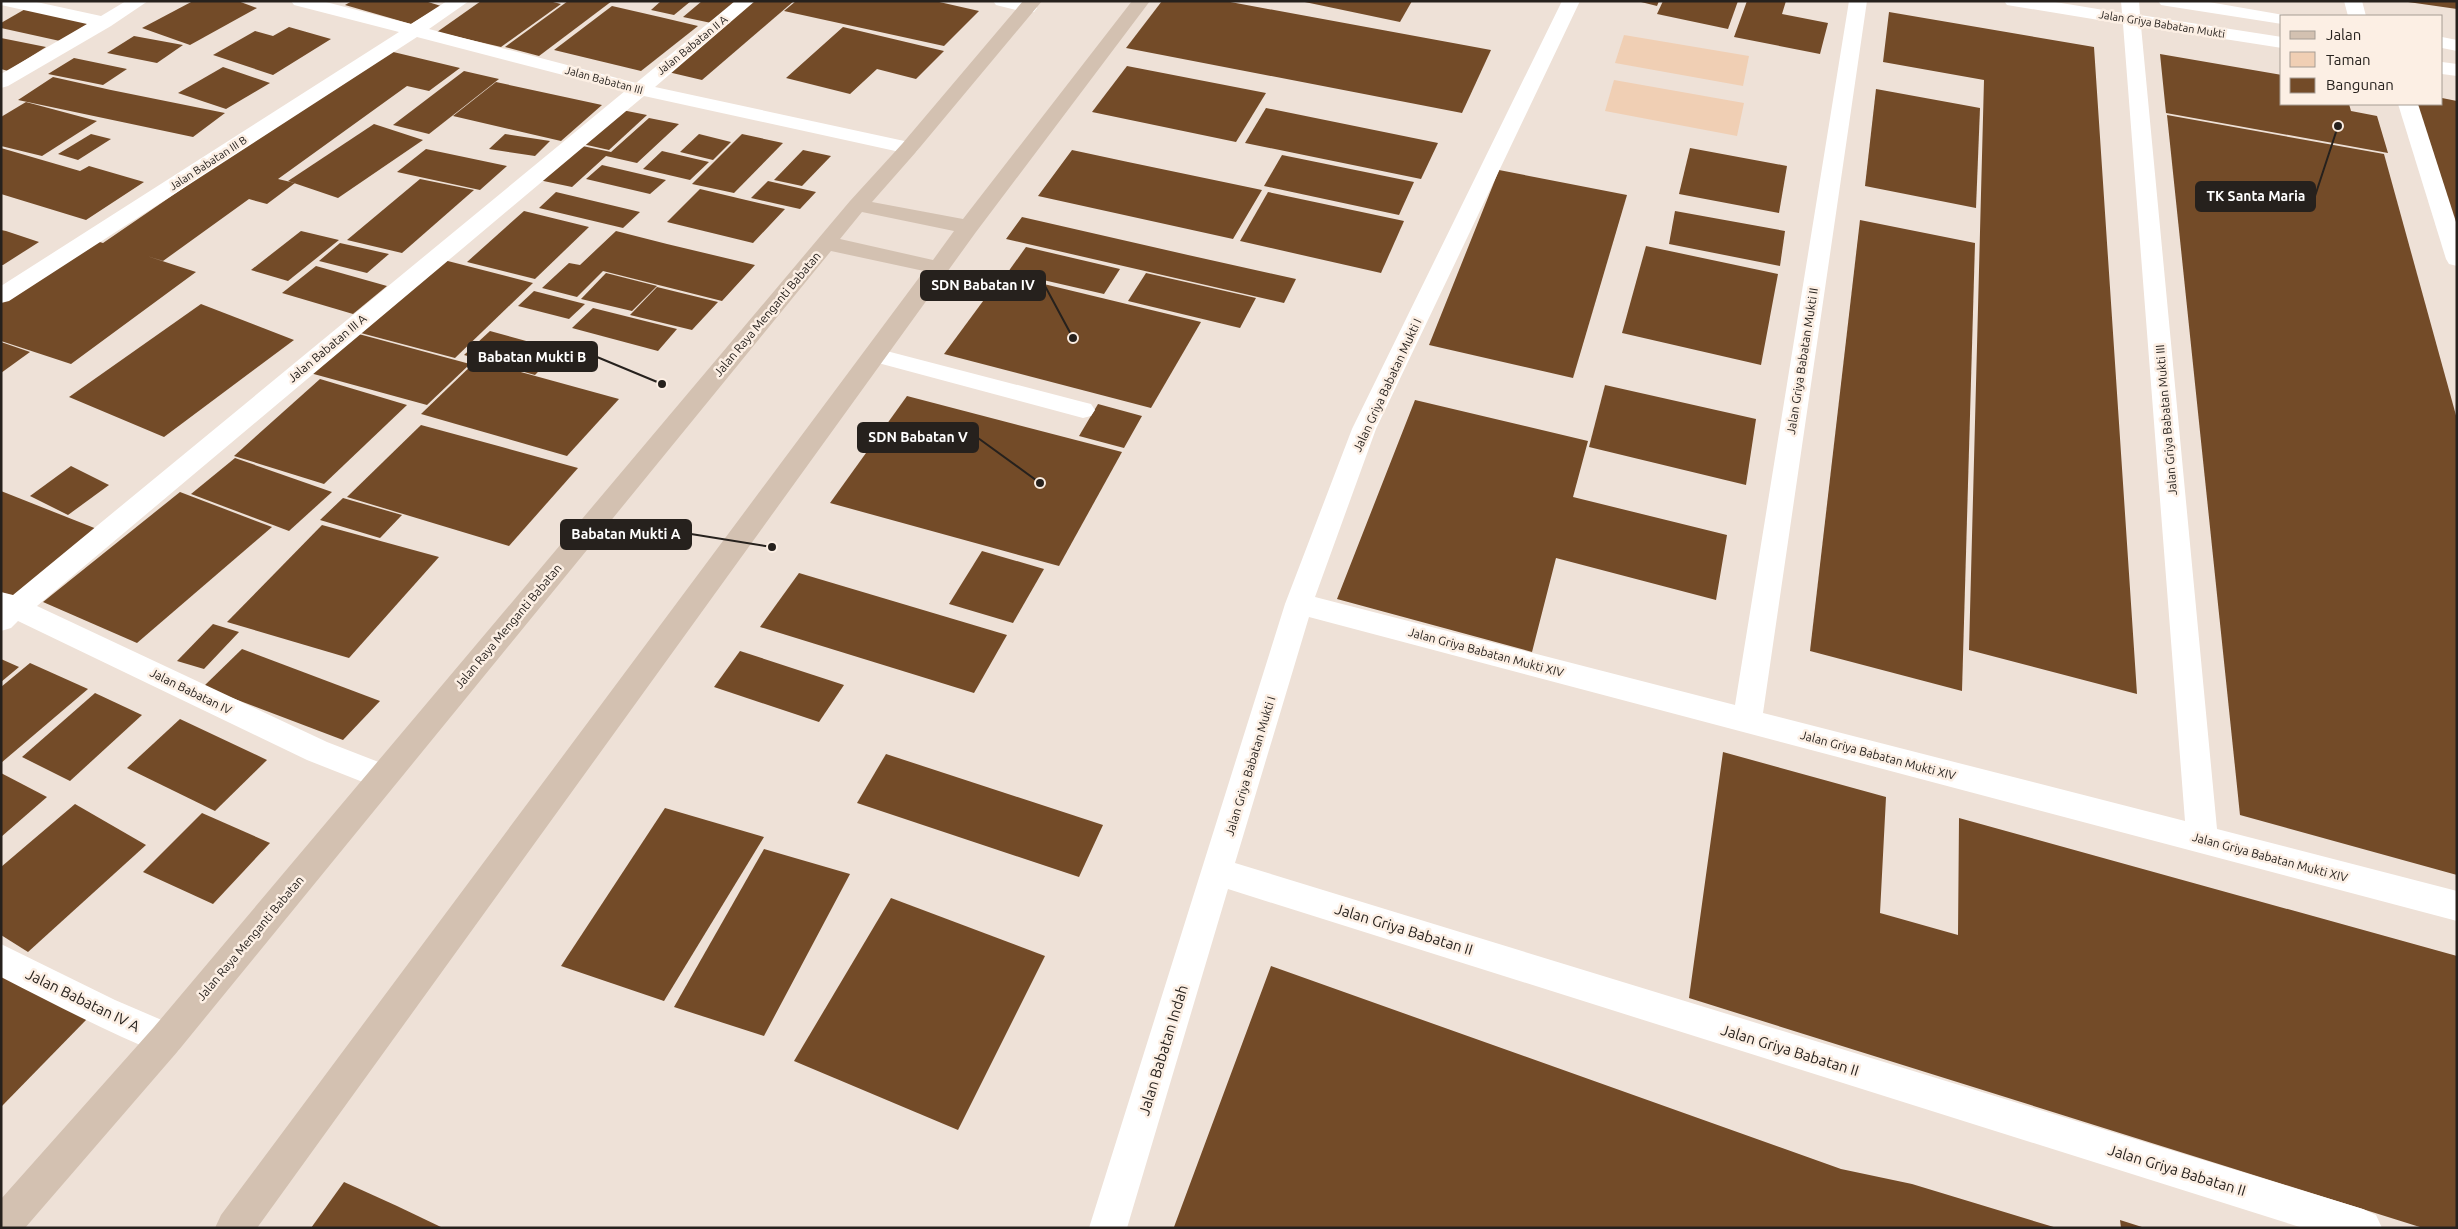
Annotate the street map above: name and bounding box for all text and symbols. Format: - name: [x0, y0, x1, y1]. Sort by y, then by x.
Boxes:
- street label: Jalan Griya Babatan Mukti: [2098, 8, 2226, 40]
- street label: Jalan Babatan II A: [654, 12, 730, 77]
- legend: [2280, 15, 2443, 105]
- text: Jalan: [2326, 26, 2361, 43]
- text: Taman: [2326, 51, 2371, 68]
- street label: Jalan Babatan III: [564, 64, 644, 96]
- text: Bangunan: [2326, 76, 2394, 93]
- street label: Jalan Babatan III B: [167, 133, 249, 193]
- callout: TK Santa Maria: [2196, 182, 2315, 211]
- text: TK Santa Maria: [2207, 188, 2305, 204]
- street label: Jalan Raya Menganti Babatan: [711, 249, 823, 379]
- callout: SDN Babatan IV: [921, 271, 1045, 300]
- text: SDN Babatan IV: [931, 277, 1035, 293]
- street label: Jalan Griya Babatan Mukti II: [1784, 287, 1820, 435]
- street label: Jalan Babatan III A: [285, 311, 369, 385]
- street label: Jalan Griya Babatan Mukti I: [1350, 316, 1424, 454]
- callout: Babatan Mukti B: [468, 342, 597, 371]
- street label: Jalan Griya Babatan Mukti III: [2153, 344, 2179, 496]
- text: Babatan Mukti B: [478, 349, 586, 365]
- callout: SDN Babatan V: [858, 423, 978, 452]
- text: SDN Babatan V: [868, 429, 968, 445]
- callout: Babatan Mukti A: [561, 520, 691, 549]
- text: Babatan Mukti A: [571, 526, 681, 542]
- street label: Jalan Raya Menganti Babatan: [452, 561, 564, 691]
- street label: Jalan Griya Babatan Mukti XIV: [1407, 625, 1565, 679]
- street label: Jalan Babatan IV: [148, 666, 234, 717]
- street label: Jalan Griya Babatan Mukti I: [1223, 695, 1277, 837]
- street label: Jalan Griya Babatan Mukti XIV: [1799, 728, 1957, 782]
- street label: Jalan Griya Babatan Mukti XIV: [2191, 830, 2349, 884]
- street label: Jalan Raya Menganti Babatan: [194, 873, 306, 1003]
- street label: Jalan Griya Babatan II: [1333, 900, 1475, 958]
- street label: Jalan Babatan IV A: [23, 965, 143, 1035]
- street label: Jalan Babatan Indah: [1135, 983, 1191, 1117]
- street label: Jalan Griya Babatan II: [1719, 1021, 1861, 1079]
- street label: Jalan Griya Babatan II: [2106, 1141, 2248, 1199]

